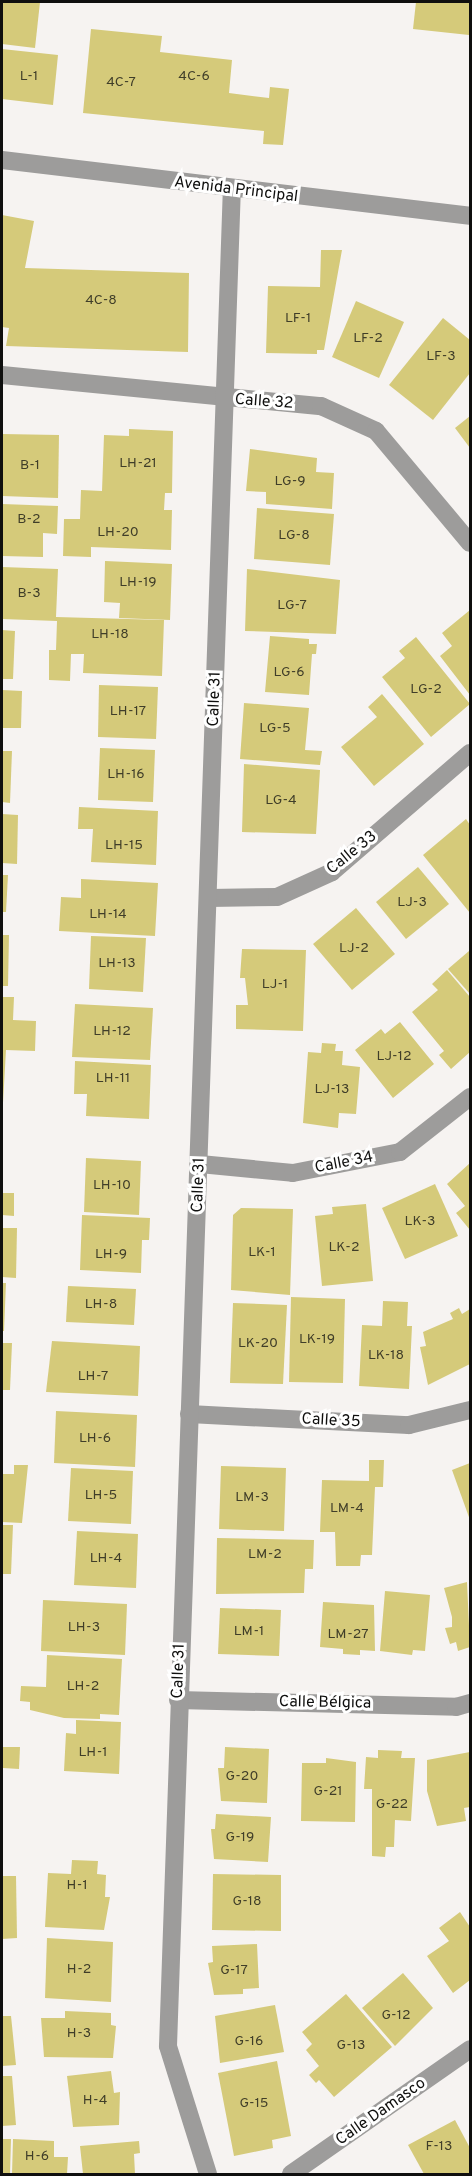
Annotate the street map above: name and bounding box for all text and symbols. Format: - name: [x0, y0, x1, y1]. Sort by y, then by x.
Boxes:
- house number: L-1: [20, 69, 38, 85]
- house number: 4C-6: [178, 69, 210, 85]
- house number: 4C-7: [106, 75, 136, 91]
- street label: Avenida Principal: [173, 173, 299, 207]
- house number: 4C-8: [85, 293, 117, 309]
- house number: LF-1: [285, 311, 311, 327]
- house number: LF-2: [353, 331, 383, 347]
- house number: LF-3: [426, 349, 456, 365]
- street label: Calle 32: [234, 390, 294, 414]
- house number: LH-21: [119, 456, 157, 472]
- house number: B-1: [20, 458, 40, 474]
- house number: LG-9: [274, 474, 306, 490]
- house number: B-2: [17, 512, 41, 528]
- house number: LH-20: [97, 525, 139, 541]
- house number: LG-8: [278, 528, 310, 544]
- house number: LH-19: [119, 575, 157, 591]
- house number: B-3: [17, 586, 41, 602]
- house number: LG-7: [277, 598, 307, 614]
- house number: LH-18: [91, 627, 129, 643]
- house number: LG-6: [273, 665, 305, 681]
- street label: Calle 31: [204, 671, 226, 727]
- house number: LG-2: [410, 682, 442, 698]
- house number: LH-17: [110, 704, 146, 720]
- house number: LG-5: [259, 721, 291, 737]
- house number: LH-16: [107, 767, 145, 783]
- house number: LG-4: [265, 793, 297, 809]
- street label: Calle 33: [323, 827, 381, 879]
- house number: LH-15: [105, 838, 143, 854]
- house number: LJ-3: [397, 895, 427, 911]
- house number: LH-14: [89, 907, 127, 923]
- house number: LJ-2: [339, 941, 369, 957]
- house number: LH-13: [98, 956, 136, 972]
- house number: LJ-1: [262, 977, 288, 993]
- house number: LH-12: [93, 1024, 131, 1040]
- house number: LJ-12: [377, 1049, 411, 1065]
- house number: LH-11: [96, 1071, 130, 1087]
- house number: LJ-13: [315, 1082, 349, 1098]
- street label: Calle 34: [313, 1148, 375, 1178]
- street label: Calle 31: [188, 1157, 210, 1213]
- house number: LH-10: [93, 1178, 131, 1194]
- house number: LK-3: [405, 1214, 435, 1230]
- house number: LK-2: [328, 1240, 360, 1256]
- house number: LK-1: [248, 1245, 276, 1261]
- house number: LH-9: [95, 1247, 127, 1263]
- house number: LH-8: [85, 1297, 117, 1313]
- house number: LK-19: [299, 1332, 335, 1348]
- house number: LK-20: [238, 1336, 278, 1352]
- house number: LK-18: [368, 1348, 404, 1364]
- house number: LH-7: [78, 1369, 108, 1385]
- street label: Calle 35: [301, 1410, 361, 1432]
- house number: LH-6: [79, 1431, 111, 1447]
- house number: LH-5: [85, 1488, 117, 1504]
- house number: LM-3: [235, 1490, 269, 1506]
- house number: LM-4: [330, 1501, 364, 1517]
- house number: LM-2: [248, 1547, 282, 1563]
- house number: LH-4: [90, 1551, 122, 1567]
- house number: LH-3: [68, 1620, 100, 1636]
- house number: LM-1: [234, 1624, 264, 1640]
- house number: LM-27: [327, 1627, 369, 1643]
- street label: Calle 31: [168, 1643, 190, 1699]
- house number: LH-2: [67, 1679, 99, 1695]
- street label: Calle Bélgica: [279, 1693, 371, 1713]
- house number: LH-1: [78, 1745, 108, 1761]
- house number: G-20: [226, 1769, 258, 1785]
- house number: G-21: [313, 1784, 343, 1800]
- house number: G-22: [376, 1797, 408, 1813]
- house number: G-19: [226, 1830, 254, 1846]
- house number: H-1: [66, 1878, 88, 1894]
- house number: G-18: [233, 1894, 261, 1910]
- house number: H-2: [67, 1962, 91, 1978]
- house number: G-17: [220, 1963, 248, 1979]
- house number: G-12: [381, 2008, 411, 2024]
- house number: H-3: [67, 2026, 91, 2042]
- house number: G-16: [235, 2034, 263, 2050]
- house number: G-13: [337, 2038, 365, 2054]
- street label: Calle Damasco: [332, 2074, 430, 2150]
- house number: H-4: [83, 2093, 107, 2109]
- house number: G-15: [239, 2096, 269, 2112]
- house number: F-13: [426, 2139, 452, 2155]
- house number: H-6: [25, 2149, 49, 2165]

